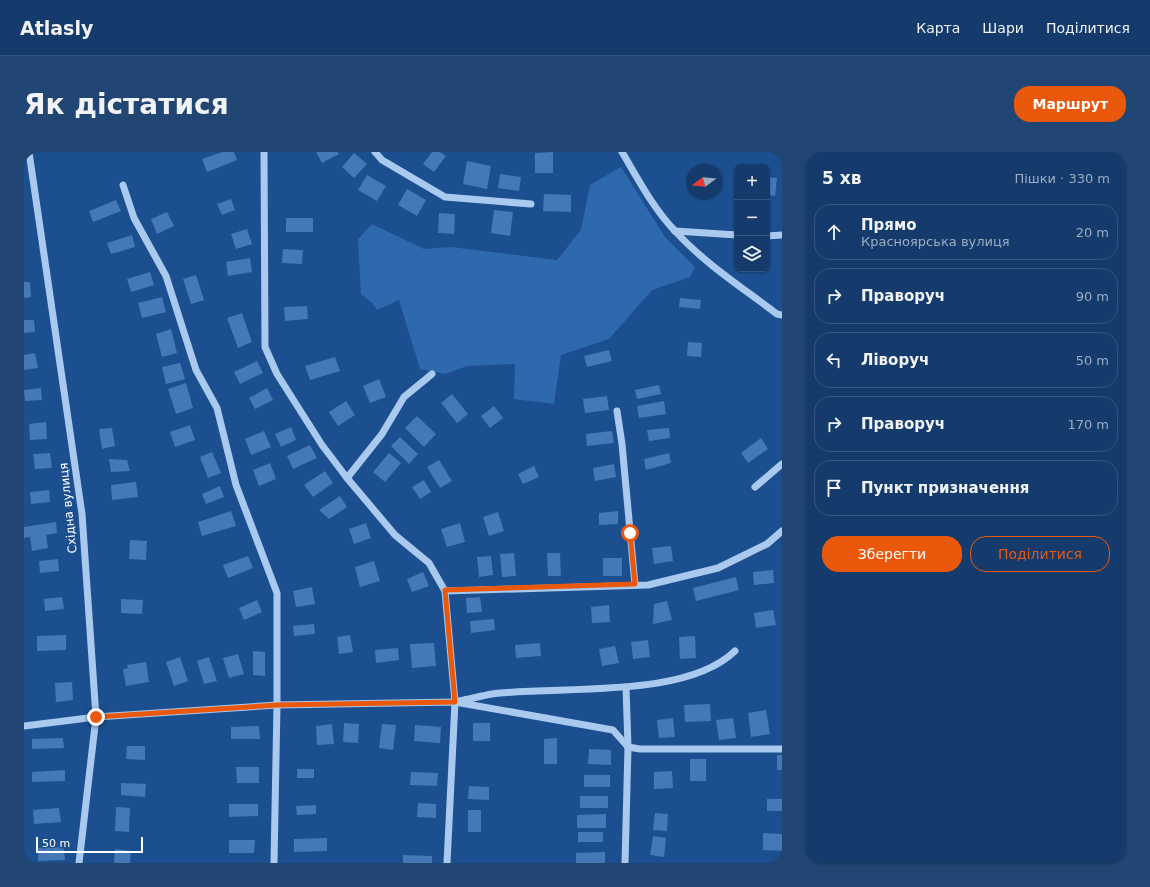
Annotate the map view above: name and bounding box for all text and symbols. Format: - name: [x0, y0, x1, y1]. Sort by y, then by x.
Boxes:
- text: Atlasly: [20, 17, 93, 39]
- text: Карта: [916, 20, 960, 36]
- text: Шари: [982, 20, 1024, 36]
- text: Поділитися: [1046, 20, 1130, 36]
- button: Маршрут: [1014, 86, 1126, 122]
- text: Як дістатися: [24, 88, 229, 121]
- north arrow: [686, 164, 722, 200]
- map controls: [734, 164, 770, 272]
- button: +: [734, 164, 770, 200]
- text: 5 хв: [822, 168, 861, 188]
- text: Пішки · 330 m: [1014, 171, 1110, 186]
- button: −: [734, 200, 770, 236]
- text: Прямо: [861, 216, 917, 234]
- icon: ahead: [823, 221, 845, 243]
- text: 20 m: [1076, 225, 1109, 240]
- text: Красноярська вулиця: [861, 234, 1010, 249]
- button: layers: [734, 236, 770, 272]
- icon: right: [823, 285, 845, 307]
- text: Праворуч: [861, 287, 945, 305]
- text: 90 m: [1076, 289, 1109, 304]
- icon: left: [823, 349, 845, 371]
- text: Ліворуч: [861, 351, 929, 369]
- text: 50 m: [1076, 353, 1109, 368]
- icon: right: [823, 413, 845, 435]
- text: Праворуч: [861, 415, 945, 433]
- text: 170 m: [1067, 417, 1109, 432]
- street label: Східна вулиця: [56, 462, 80, 554]
- icon: arrive: [823, 477, 845, 499]
- text: Пункт призначення: [861, 479, 1029, 497]
- route start: [621, 524, 639, 542]
- button: Зберегти: [822, 536, 962, 572]
- button: Поділитися: [970, 536, 1110, 572]
- route end: [87, 708, 105, 726]
- scale bar: [36, 835, 143, 854]
- text: 50 m: [42, 837, 70, 850]

